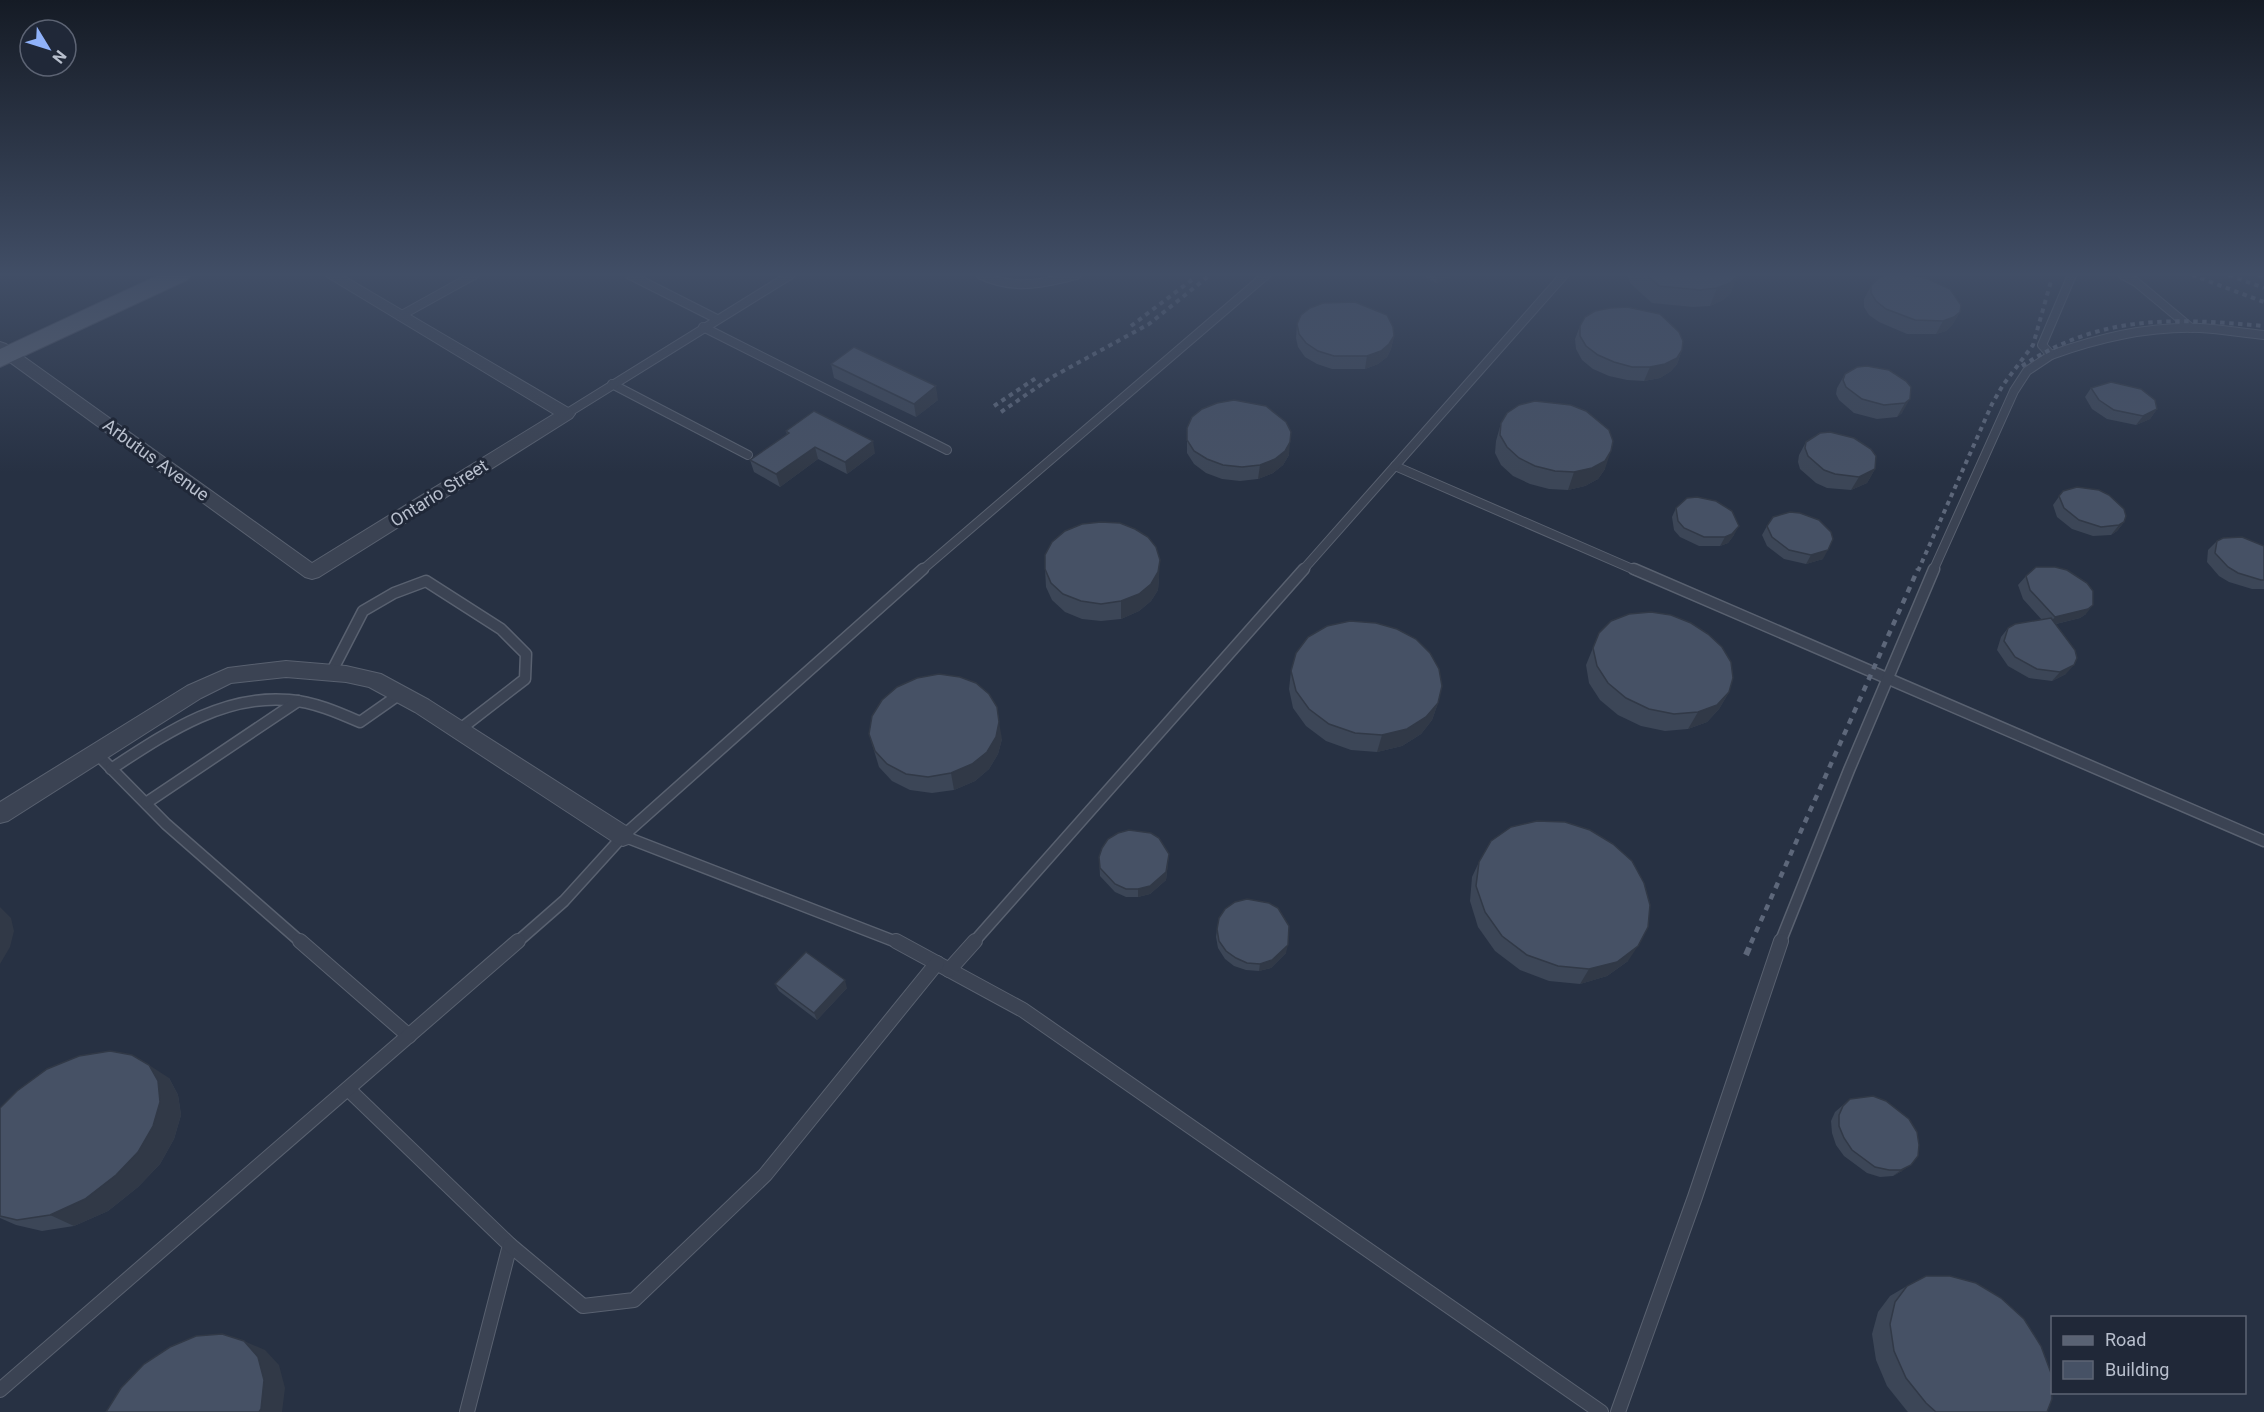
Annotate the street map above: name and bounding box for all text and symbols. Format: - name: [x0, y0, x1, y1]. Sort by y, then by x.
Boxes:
- north arrow: [18, 18, 78, 78]
- text: N: [48, 47, 70, 67]
- street label: Arbutus Avenue: [99, 414, 214, 505]
- street label: Ontario Street: [386, 454, 491, 531]
- legend: [2051, 1316, 2246, 1394]
- text: Road: [2105, 1329, 2146, 1350]
- text: Building: [2105, 1359, 2169, 1380]

